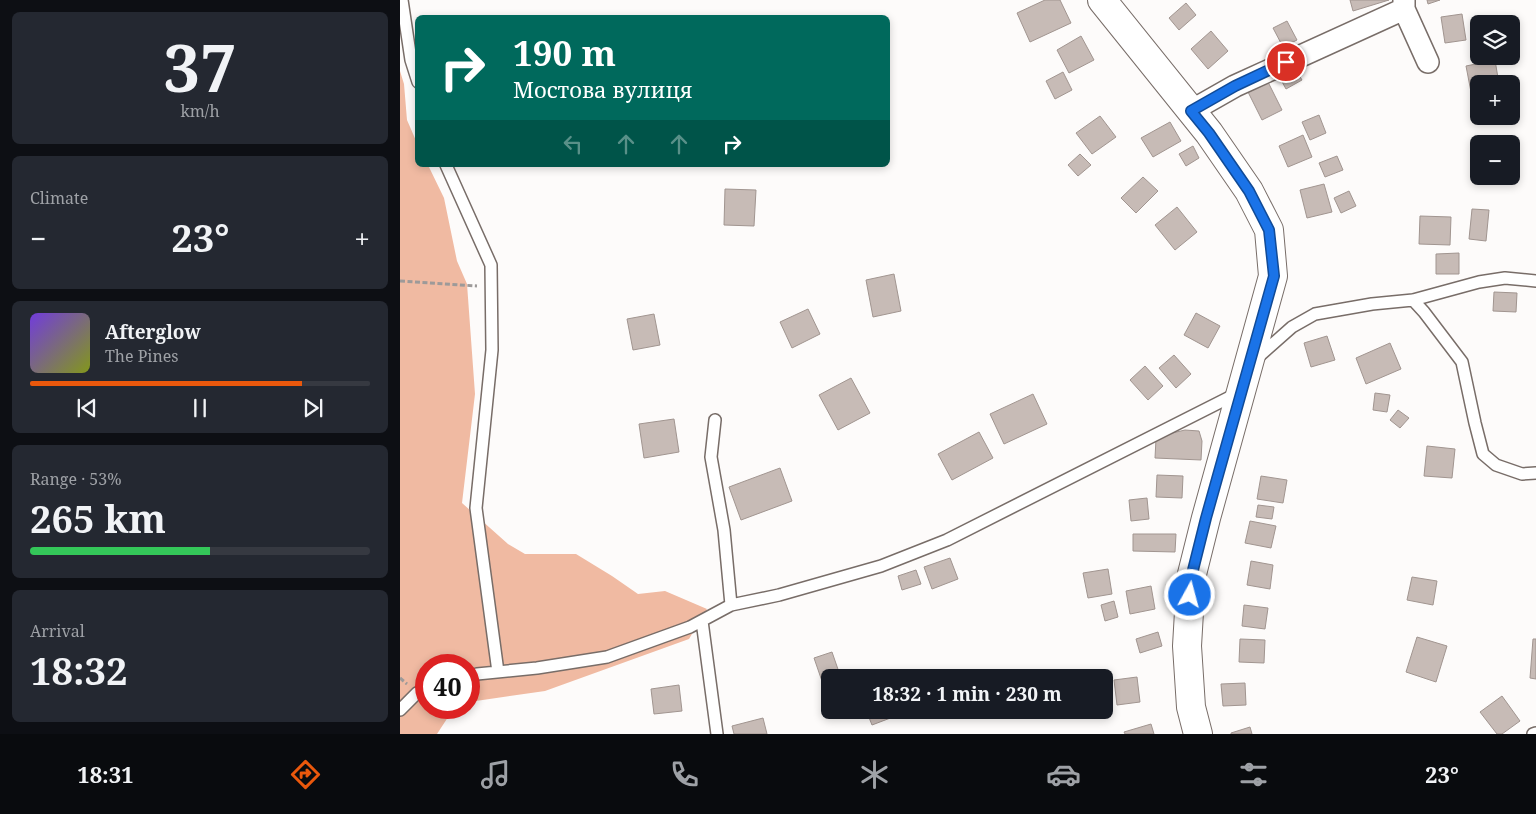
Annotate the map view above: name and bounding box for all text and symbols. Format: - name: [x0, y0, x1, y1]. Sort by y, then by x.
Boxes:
- map controls: [1470, 15, 1520, 185]
- button: layers: [1470, 15, 1520, 65]
- text: 37: [163, 23, 237, 111]
- text: 190 m: [513, 29, 616, 76]
- icon: right: [430, 35, 495, 100]
- pin: [1265, 41, 1307, 83]
- icon: arrive: [1272, 48, 1300, 76]
- text: Мостова вулиця: [513, 74, 692, 104]
- button: +: [1470, 75, 1520, 125]
- text: km/h: [180, 100, 220, 122]
- icon: left: [559, 130, 587, 158]
- icon: ahead: [612, 130, 640, 158]
- icon: ahead: [665, 130, 693, 158]
- icon: right: [718, 130, 746, 158]
- button: −: [1470, 135, 1520, 185]
- text: Climate: [30, 187, 88, 209]
- text: 23°: [171, 211, 229, 263]
- text: −: [30, 219, 46, 257]
- text: +: [354, 219, 370, 257]
- text: Afterglow: [105, 319, 201, 345]
- text: The Pines: [105, 345, 179, 367]
- icon: previous: [73, 394, 101, 422]
- icon: pause: [186, 394, 214, 422]
- icon: next: [299, 394, 327, 422]
- text: Range · 53%: [30, 468, 122, 490]
- text: 265 km: [30, 492, 166, 544]
- position arrow: [1163, 568, 1215, 620]
- text: Arrival: [30, 620, 85, 642]
- text: 18:32: [30, 644, 127, 696]
- speed limit sign: 40: [415, 654, 480, 719]
- text: 18:32 · 1 min · 230 m: [872, 681, 1062, 707]
- icon: directions: [288, 757, 323, 792]
- icon: music: [478, 757, 513, 792]
- icon: phone: [667, 757, 702, 792]
- icon: climate: [857, 757, 892, 792]
- icon: car: [1046, 757, 1081, 792]
- icon: filters: [1236, 757, 1271, 792]
- text: 18:31: [77, 759, 134, 789]
- text: 23°: [1425, 759, 1459, 789]

